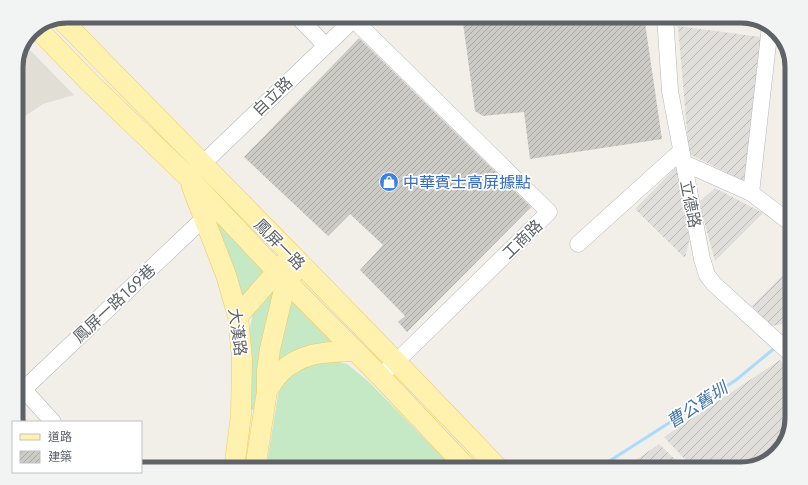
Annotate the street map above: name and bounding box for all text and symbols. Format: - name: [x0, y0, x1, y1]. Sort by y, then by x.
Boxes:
- street label: 自立路: [247, 71, 298, 121]
- shop icon: 中華賓士高屏據點: [378, 171, 400, 193]
- place label: 中華賓士高屏據點: [403, 171, 531, 194]
- street label: 立德路: [675, 178, 706, 230]
- street label: 鳳屏一路: [249, 214, 310, 275]
- street label: 工商路: [497, 214, 548, 264]
- street label: 鳳屏一路169巷: [68, 259, 161, 348]
- street label: 大漢路: [223, 307, 252, 357]
- water label: 曹公舊圳: [662, 375, 735, 434]
- legend: [12, 421, 142, 473]
- text: 道路: [48, 428, 72, 446]
- text: 建築: [48, 448, 72, 466]

